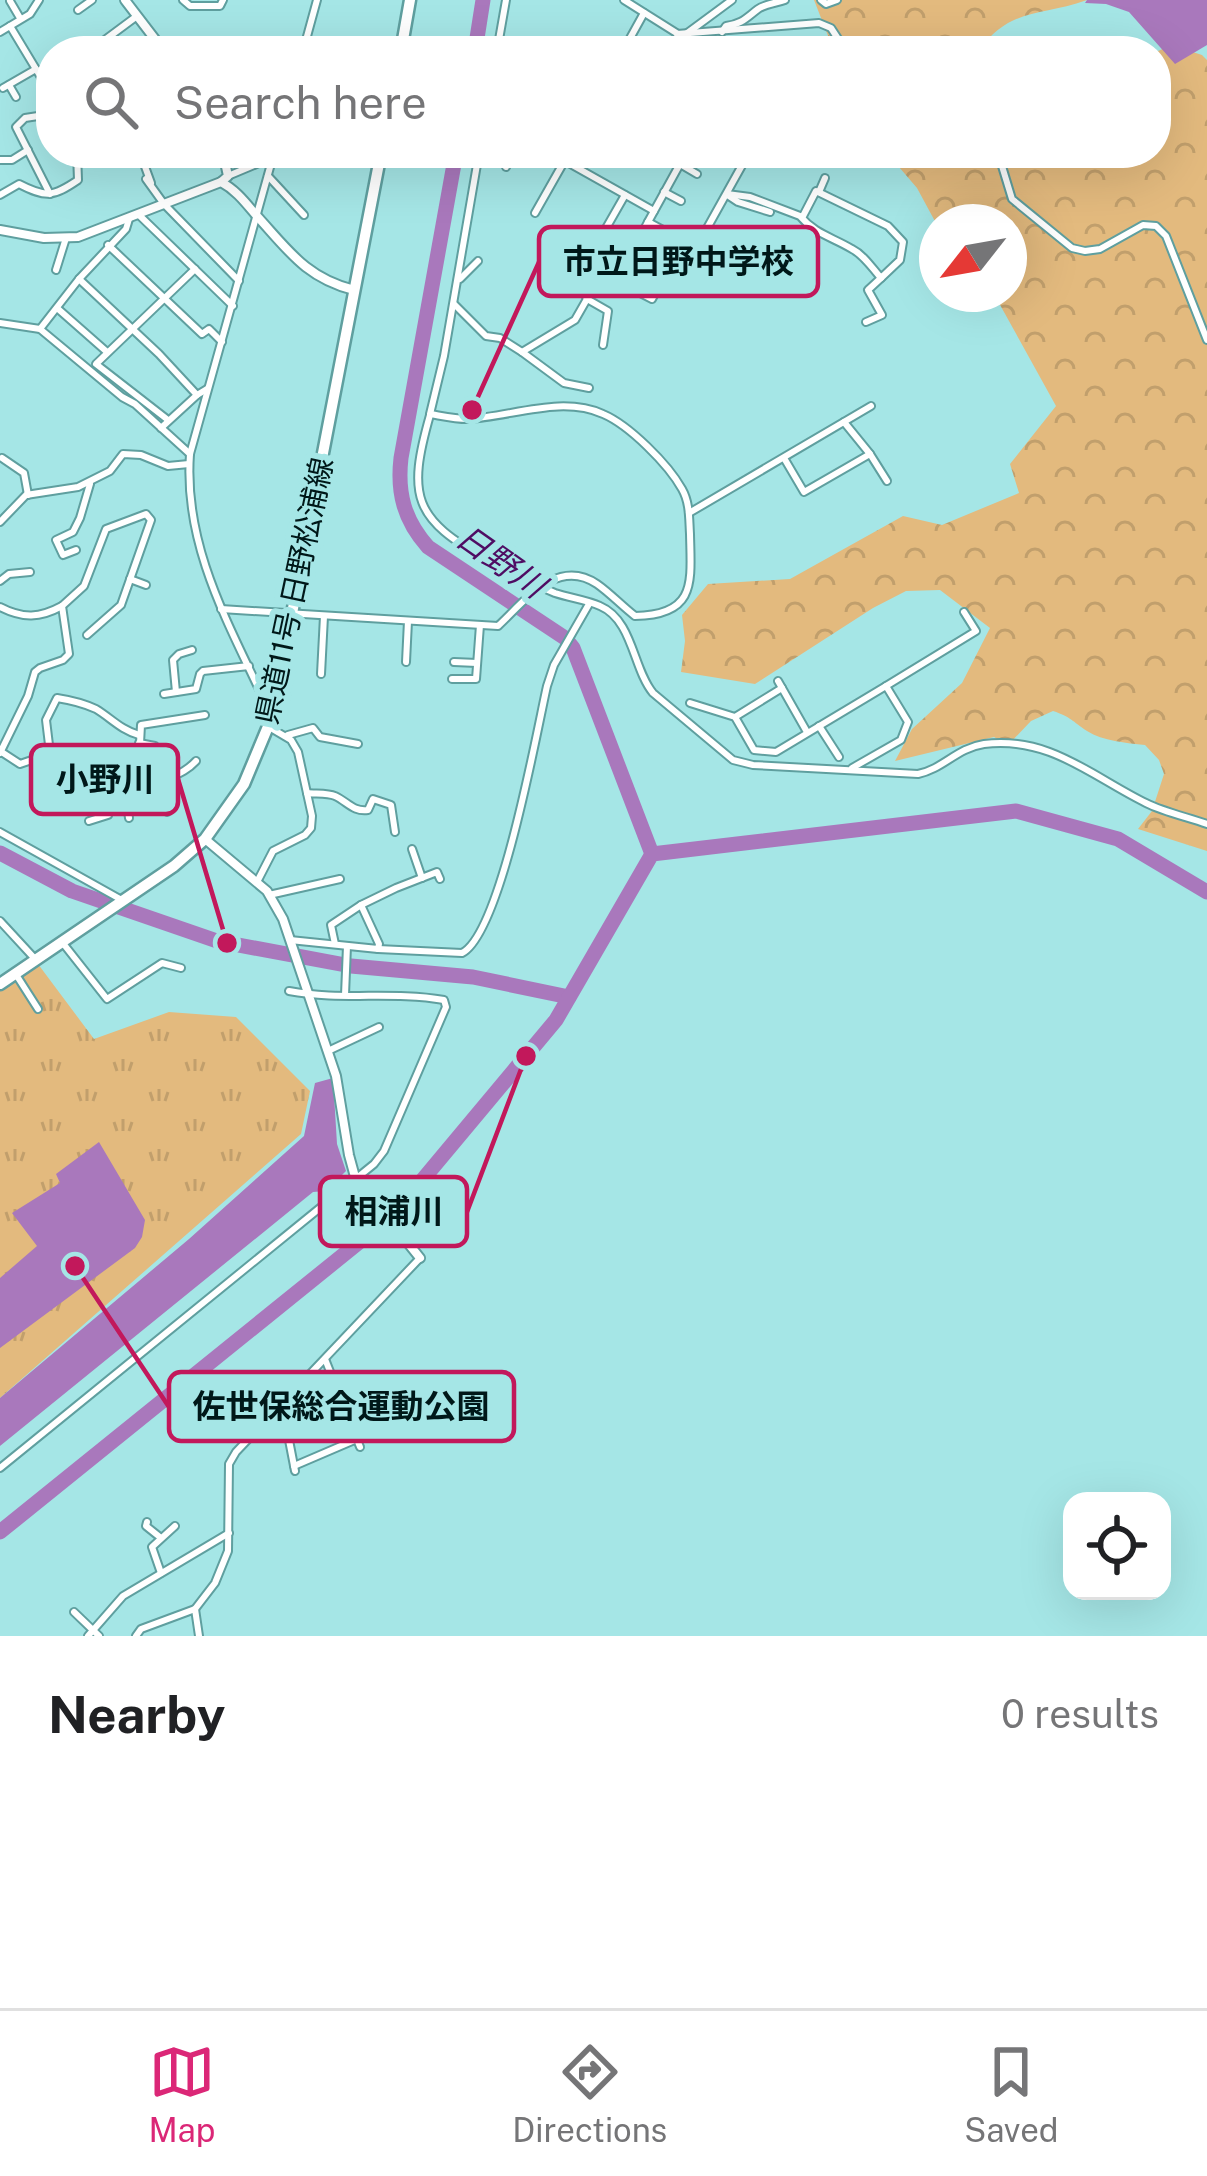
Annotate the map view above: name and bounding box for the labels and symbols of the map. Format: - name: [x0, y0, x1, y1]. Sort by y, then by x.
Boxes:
- north arrow: [919, 204, 1027, 312]
- callout: 市立日野中学校: [539, 227, 818, 296]
- text: 市立日野中学校: [563, 242, 794, 280]
- street label: 県道11号 日野松浦線: [248, 454, 340, 727]
- water label: 日野川: [450, 517, 555, 607]
- callout: 小野川: [31, 745, 178, 814]
- text: 小野川: [56, 760, 155, 798]
- callout: 相浦川: [320, 1177, 467, 1246]
- text: 相浦川: [345, 1192, 444, 1230]
- callout: 佐世保総合運動公園: [169, 1372, 514, 1441]
- text: 佐世保総合運動公園: [193, 1387, 490, 1425]

